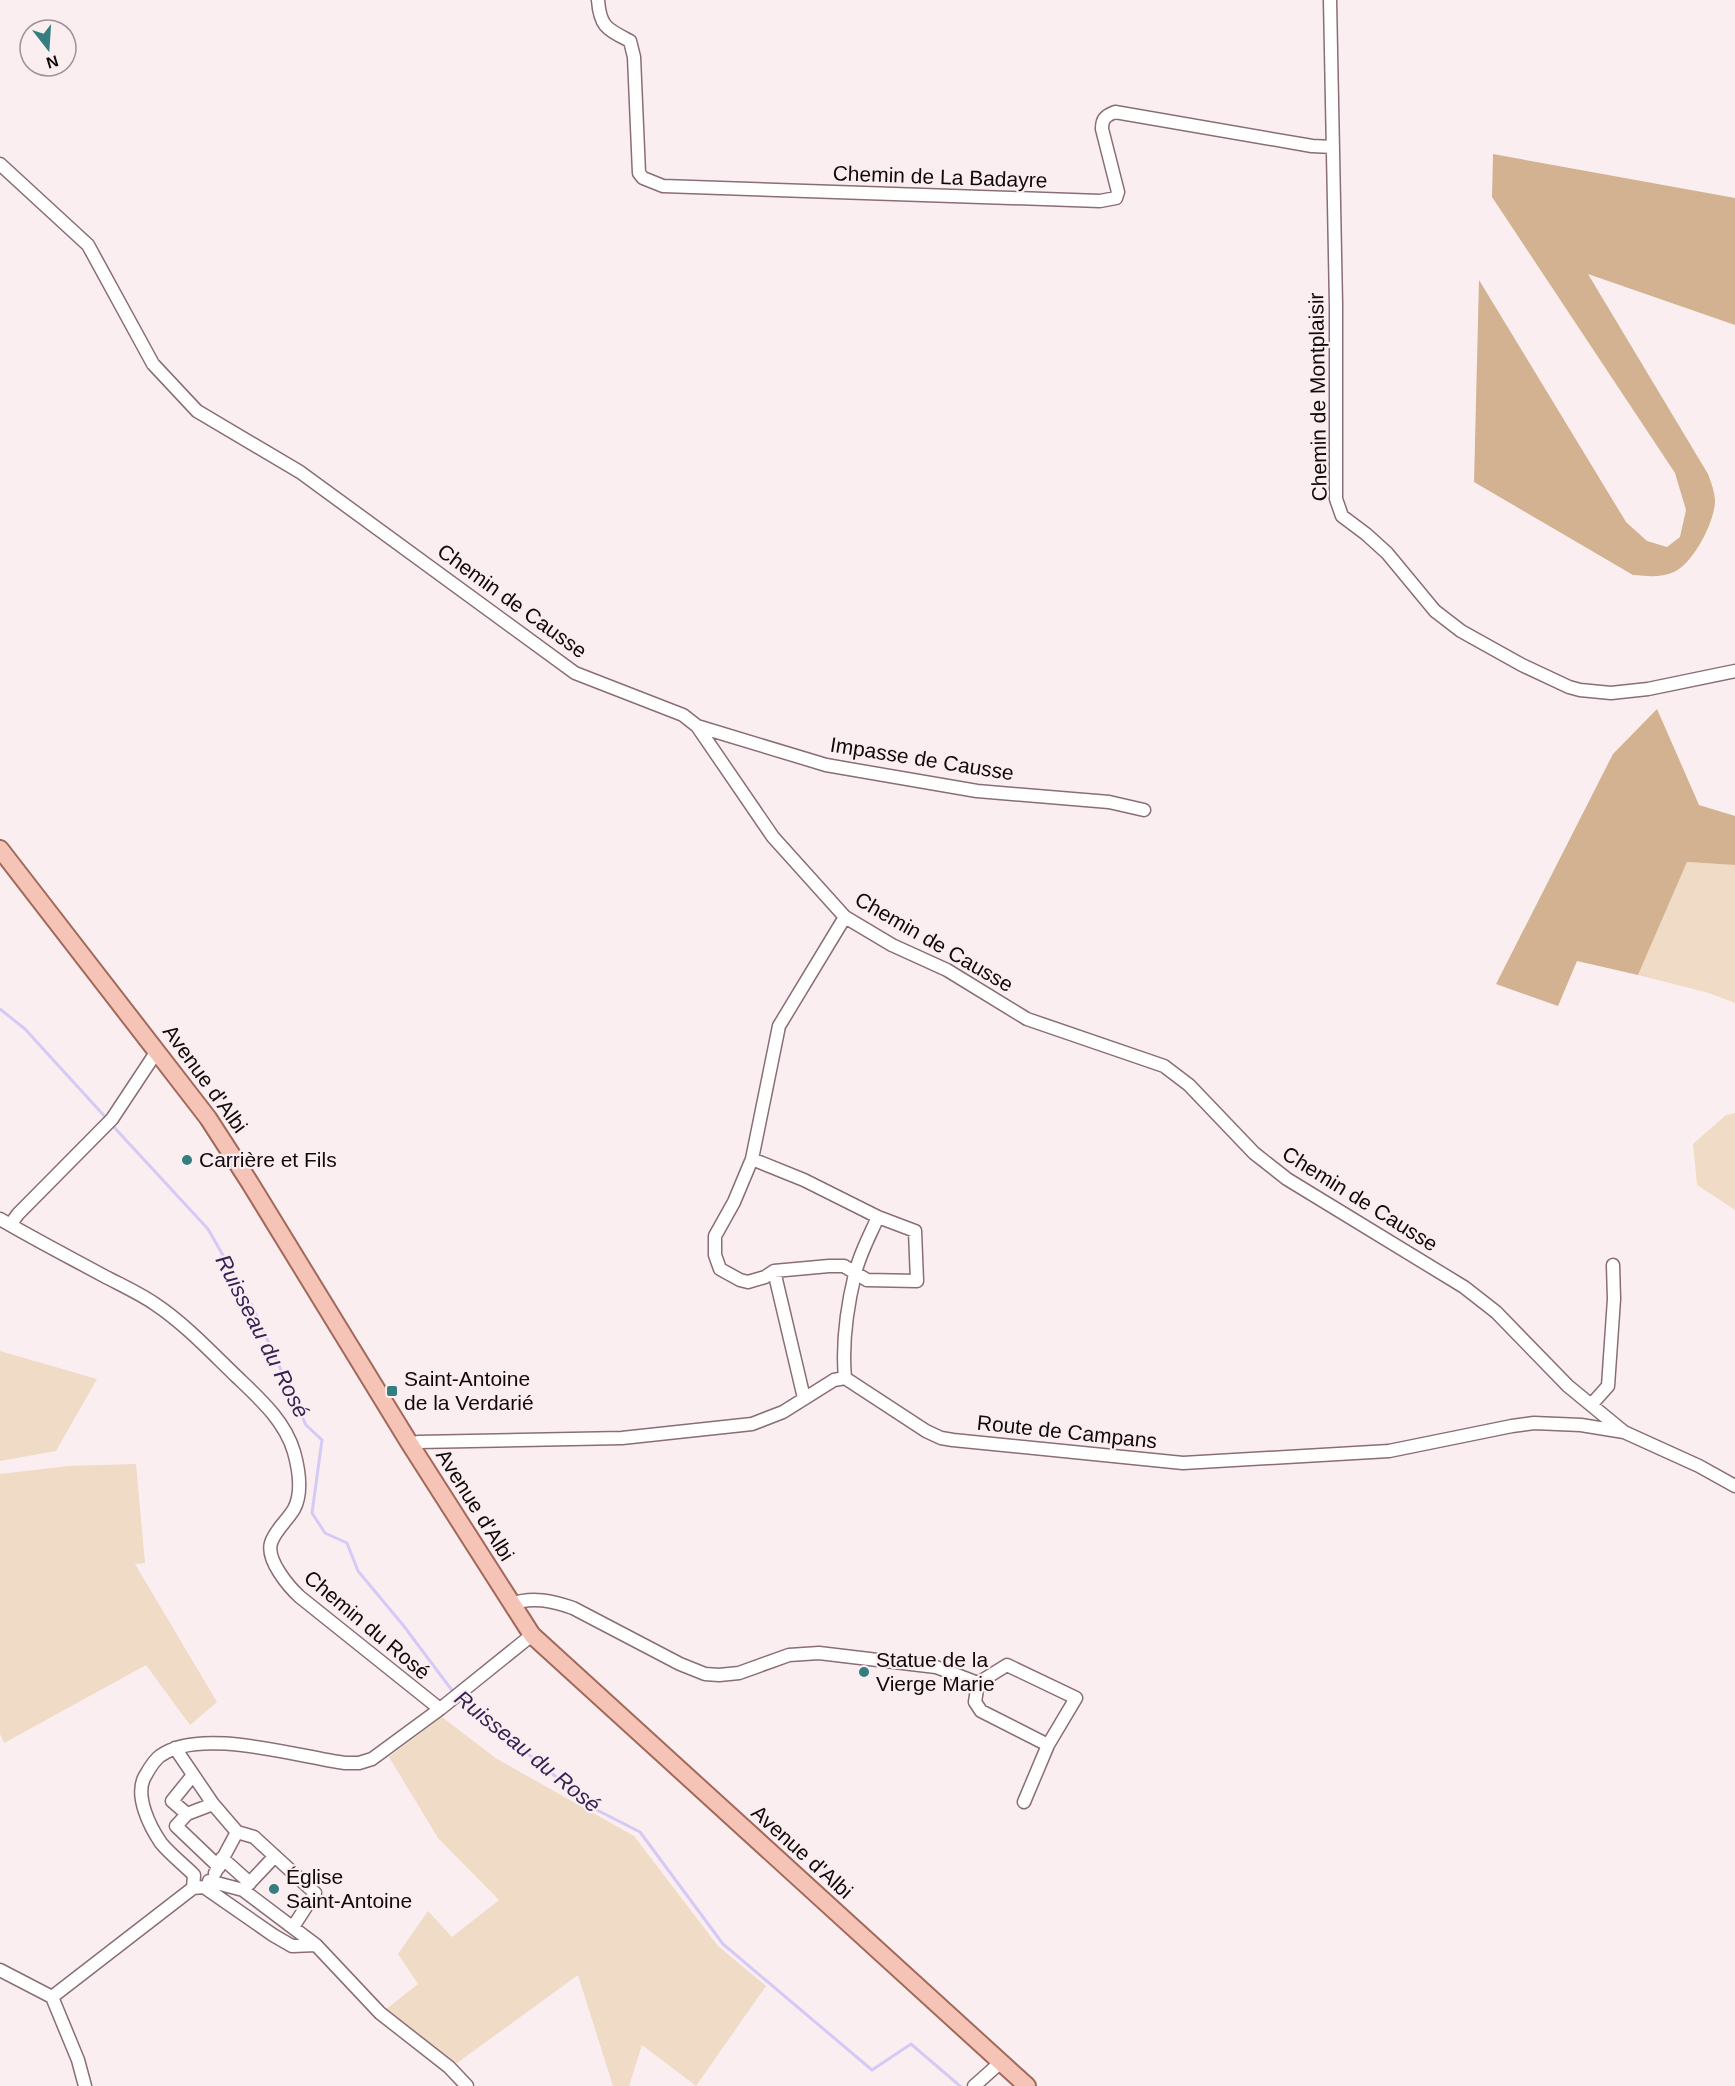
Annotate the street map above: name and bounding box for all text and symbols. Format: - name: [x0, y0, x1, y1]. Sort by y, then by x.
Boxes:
- north arrow: [18, 18, 78, 78]
- text: N: [44, 52, 60, 72]
- street label: Chemin de La Badayre: [832, 161, 1048, 192]
- street label: Chemin de Montplaisir: [1304, 292, 1331, 502]
- street label: Chemin de Causse: [433, 539, 591, 662]
- street label: Impasse de Causse: [829, 733, 1016, 784]
- street label: Chemin de Causse: [851, 887, 1017, 996]
- street label: Avenue d'Albi: [159, 1020, 252, 1137]
- street label: Chemin de Causse: [1278, 1142, 1442, 1256]
- place label: Carrière et Fils: [199, 1148, 337, 1171]
- marker: Carrière et Fils: [180, 1153, 194, 1167]
- water label: Ruisseau du Rosé: [211, 1250, 315, 1422]
- place label: Saint-Antoine de la Verdarié: [404, 1367, 534, 1414]
- marker: Saint-Antoine de la Verdarié: [385, 1384, 399, 1398]
- street label: Route de Campans: [976, 1411, 1158, 1452]
- street label: Avenue d'Albi: [432, 1445, 519, 1565]
- street label: Chemin du Rosé: [300, 1566, 435, 1684]
- place label: Statue de la Vierge Marie: [876, 1648, 995, 1695]
- marker: Statue de la Vierge Marie: [857, 1665, 871, 1679]
- water label: Ruisseau du Rosé: [450, 1685, 605, 1818]
- street label: Avenue d'Albi: [747, 1800, 857, 1903]
- place label: Église Saint-Antoine: [286, 1865, 412, 1912]
- marker: Église Saint-Antoine: [267, 1882, 281, 1896]

